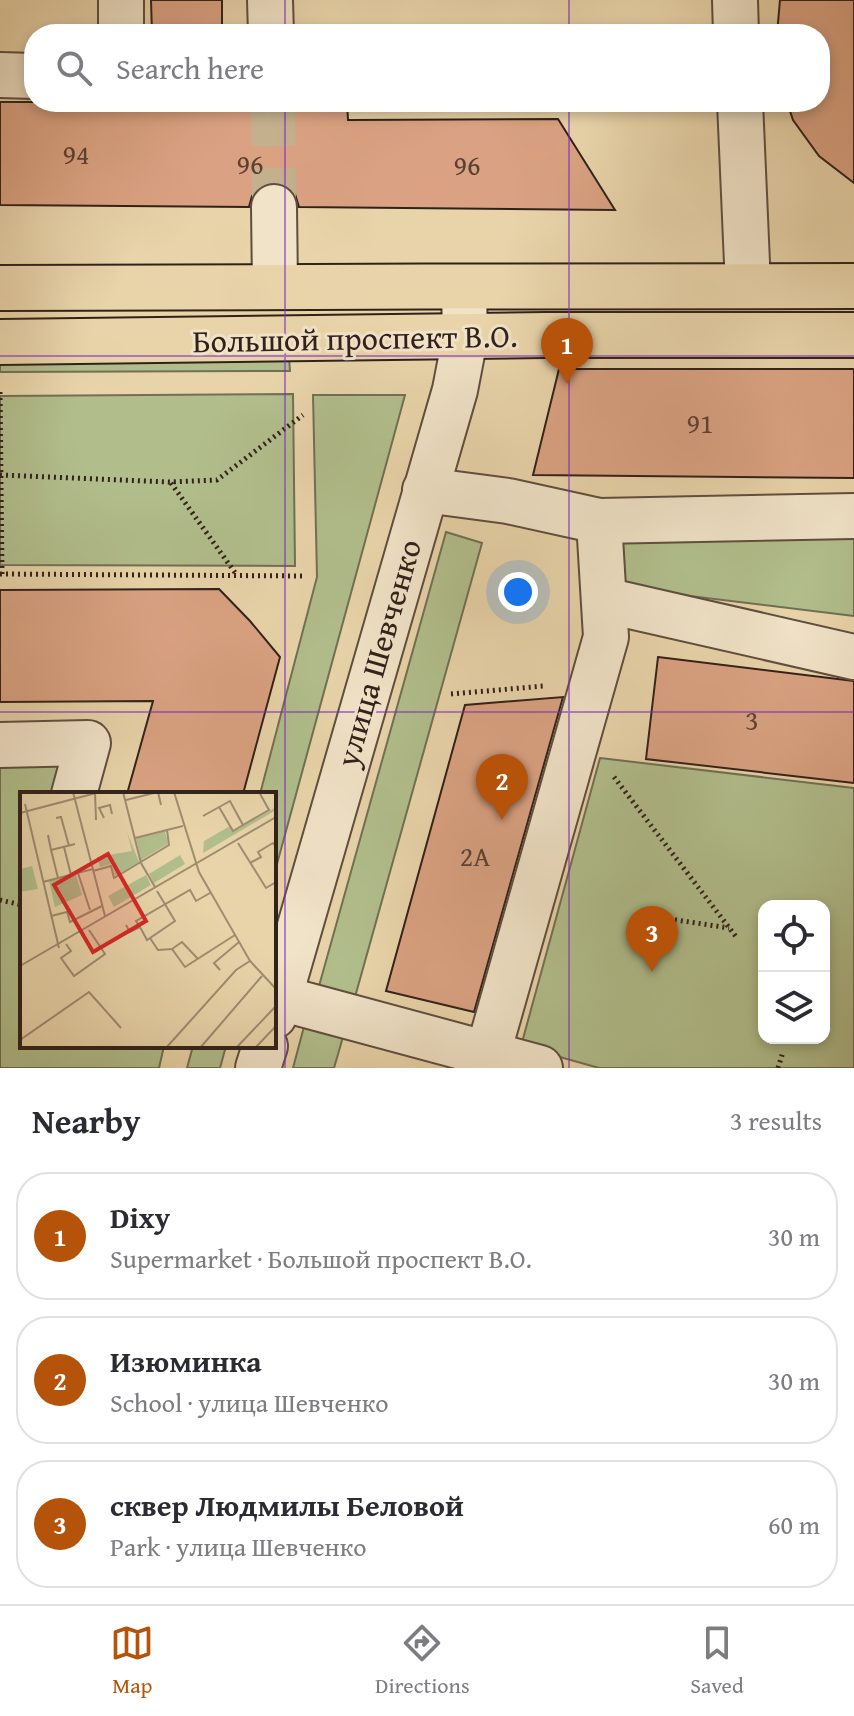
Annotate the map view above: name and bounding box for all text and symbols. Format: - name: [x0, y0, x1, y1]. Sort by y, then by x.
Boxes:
- search box: [24, 24, 830, 112]
- icon: search: [52, 46, 96, 90]
- text: Search here: [116, 46, 264, 90]
- house number: 94: [63, 133, 89, 174]
- house number: 96: [237, 143, 263, 184]
- house number: 96: [454, 144, 480, 185]
- street label: Большой проспект В.О.: [192, 312, 518, 364]
- pin: 1: [541, 318, 593, 384]
- house number: 91: [687, 402, 713, 443]
- street label: улица Шевченко: [323, 534, 433, 773]
- your location: [498, 572, 538, 612]
- house number: 3: [745, 699, 759, 740]
- pin: 2: [476, 754, 528, 820]
- inset map: [20, 792, 276, 1048]
- house number: 2А: [460, 835, 490, 876]
- map controls: [758, 900, 830, 1044]
- button: locate: [758, 900, 830, 972]
- pin: 3: [626, 906, 678, 972]
- button: layers: [758, 972, 830, 1044]
- text: Nearby: [32, 1096, 141, 1145]
- text: 3 results: [730, 1101, 822, 1140]
- text: Dixy: [110, 1195, 170, 1239]
- text: 1: [53, 1217, 67, 1256]
- text: 30 m: [768, 1217, 820, 1256]
- text: Supermarket · Большой проспект В.О.: [110, 1239, 532, 1278]
- text: Изюминка: [110, 1339, 262, 1383]
- text: 2: [53, 1361, 67, 1400]
- text: 30 m: [768, 1361, 820, 1400]
- text: School · улица Шевченко: [110, 1383, 389, 1422]
- text: сквер Людмилы Беловой: [110, 1483, 464, 1527]
- text: 3: [53, 1505, 67, 1544]
- text: 60 m: [768, 1505, 820, 1544]
- text: Park · улица Шевченко: [110, 1527, 367, 1566]
- tab: Map: [110, 1621, 154, 1701]
- tab: Directions: [375, 1621, 470, 1701]
- tab: Saved: [690, 1621, 744, 1701]

